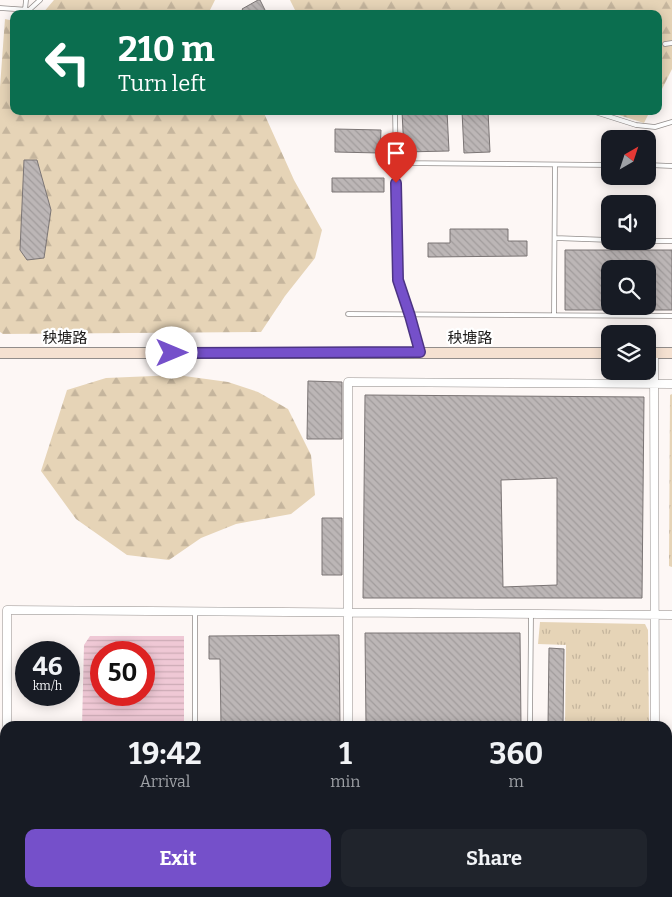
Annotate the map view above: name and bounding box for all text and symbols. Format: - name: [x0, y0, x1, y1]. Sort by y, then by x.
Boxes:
- text: 210 m: [118, 28, 215, 70]
- icon: left: [35, 30, 100, 95]
- text: Turn left: [118, 70, 206, 97]
- north arrow: [601, 130, 656, 185]
- map controls: [601, 130, 656, 380]
- pin: [375, 132, 417, 183]
- icon: arrive: [382, 139, 410, 167]
- button: sound: [601, 195, 656, 250]
- button: search: [601, 260, 656, 315]
- button: layers: [601, 325, 656, 380]
- position arrow: [145, 326, 197, 378]
- street label: 秧塘路: [42, 329, 88, 347]
- street label: 秧塘路: [447, 329, 493, 347]
- speed limit sign: 50: [90, 641, 155, 706]
- text: 46: [32, 652, 63, 682]
- text: km/h: [33, 679, 62, 693]
- text: 19:42: [129, 736, 202, 772]
- text: 1: [339, 736, 352, 772]
- text: 360: [489, 736, 543, 772]
- text: Arrival: [140, 772, 190, 791]
- text: min: [330, 772, 360, 791]
- text: m: [509, 772, 524, 791]
- button: Exit: [25, 829, 331, 887]
- button: Share: [341, 829, 647, 887]

